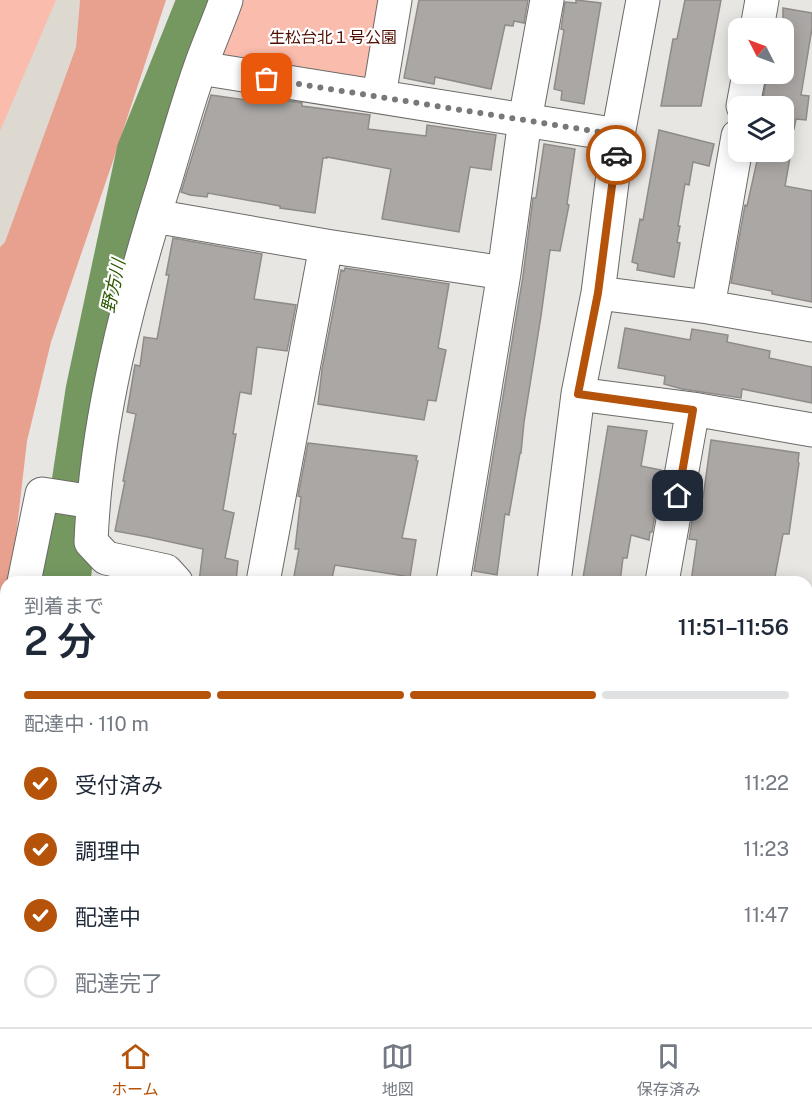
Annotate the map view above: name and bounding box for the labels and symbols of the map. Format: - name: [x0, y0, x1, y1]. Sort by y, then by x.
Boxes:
- north arrow: [728, 18, 794, 84]
- park label: 生松台北１号公園: [269, 28, 397, 47]
- pin: [241, 53, 292, 104]
- courier: [586, 125, 646, 185]
- water label: 野方川: [97, 255, 129, 315]
- pin: [652, 470, 703, 521]

